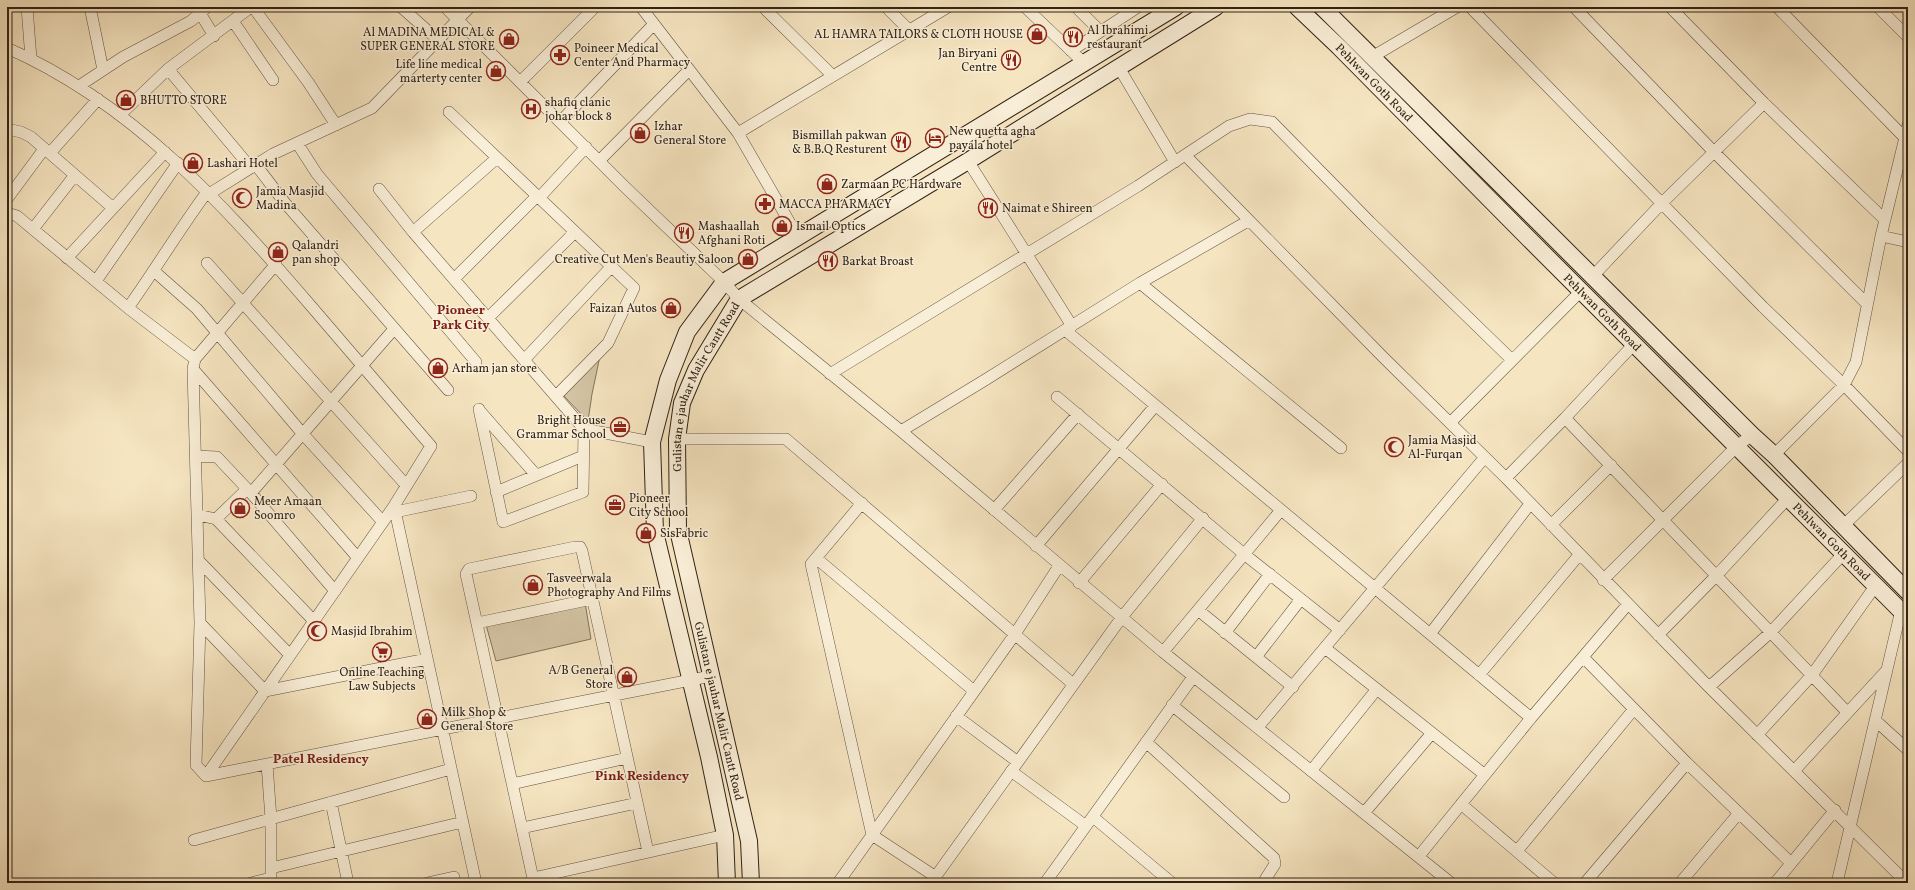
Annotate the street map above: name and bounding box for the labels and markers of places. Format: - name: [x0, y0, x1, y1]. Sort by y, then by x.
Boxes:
- shop icon: AL HAMRA TAILORS & CLOTH HOUSE: [1026, 23, 1048, 45]
- place label: Al Ibrahimi restaurant: [1087, 23, 1149, 53]
- place label: Al MADINA MEDICAL & SUPER GENERAL STORE: [360, 25, 495, 55]
- restaurant icon: Al Ibrahimi restaurant: [1062, 26, 1084, 48]
- place label: AL HAMRA TAILORS & CLOTH HOUSE: [814, 27, 1023, 43]
- shop icon: Al MADINA MEDICAL & SUPER GENERAL STORE: [498, 28, 520, 50]
- place label: Poineer Medical Center And Pharmacy: [574, 41, 691, 71]
- pharmacy icon: Poineer Medical Center And Pharmacy: [549, 44, 571, 66]
- place label: Jan Biryani Centre: [938, 46, 997, 76]
- restaurant icon: Jan Biryani Centre: [1000, 49, 1022, 71]
- place label: Life line medical marterty center: [395, 57, 482, 87]
- shop icon: Life line medical marterty center: [485, 60, 507, 82]
- shop icon: BHUTTO STORE: [115, 89, 137, 111]
- place label: BHUTTO STORE: [140, 93, 227, 109]
- place label: shafiq clanic johar block 8: [545, 95, 612, 125]
- hospital icon: shafiq clanic johar block 8: [520, 98, 542, 120]
- place label: Izhar General Store: [654, 119, 726, 149]
- shop icon: Izhar General Store: [629, 122, 651, 144]
- place label: New quetta agha payala hotel: [949, 124, 1036, 154]
- hotel icon: New quetta agha payala hotel: [924, 127, 946, 149]
- place label: Bismillah pakwan & B.B.Q Resturent: [792, 128, 887, 158]
- restaurant icon: Bismillah pakwan & B.B.Q Resturent: [890, 131, 912, 153]
- shop icon: Lashari Hotel: [182, 152, 204, 174]
- place label: Lashari Hotel: [207, 156, 278, 172]
- shop icon: Zarmaan PC Hardware: [816, 173, 838, 195]
- place label: Zarmaan PC Hardware: [841, 177, 962, 193]
- place label: Jamia Masjid Madina: [256, 184, 325, 214]
- mosque icon: Jamia Masjid Madina: [231, 187, 253, 209]
- pharmacy icon: MACCA PHARMACY: [754, 193, 776, 215]
- place label: MACCA PHARMACY: [779, 197, 892, 213]
- restaurant icon: Naimat e Shireen: [977, 197, 999, 219]
- place label: Naimat e Shireen: [1002, 201, 1093, 217]
- shop icon: Ismail Optics: [771, 215, 793, 237]
- place label: Mashaallah Afghani Roti: [698, 219, 766, 249]
- place label: Ismail Optics: [796, 219, 866, 235]
- restaurant icon: Mashaallah Afghani Roti: [673, 222, 695, 244]
- place label: Qalandri pan shop: [292, 238, 340, 268]
- shop icon: Qalandri pan shop: [267, 241, 289, 263]
- shop icon: Creative Cut Men's Beautiy Saloon: [737, 248, 759, 270]
- restaurant icon: Barkat Broast: [817, 250, 839, 272]
- place label: Creative Cut Men's Beautiy Saloon: [555, 252, 734, 268]
- place label: Barkat Broast: [842, 254, 914, 270]
- shop icon: Faizan Autos: [660, 297, 682, 319]
- place label: Faizan Autos: [589, 301, 657, 317]
- shop icon: Arham jan store: [427, 357, 449, 379]
- place label: Arham jan store: [452, 361, 537, 377]
- place label: Bright House Grammar School: [517, 413, 606, 443]
- office icon: Bright House Grammar School: [609, 416, 631, 438]
- place label: Jamia Masjid Al-Furqan: [1408, 433, 1477, 463]
- mosque icon: Jamia Masjid Al-Furqan: [1383, 436, 1405, 458]
- place label: Pioneer City School: [629, 491, 689, 521]
- place label: Meer Amaan Soomro: [254, 494, 322, 524]
- office icon: Pioneer City School: [604, 494, 626, 516]
- shop icon: Meer Amaan Soomro: [229, 497, 251, 519]
- shop icon: SisFabric: [635, 522, 657, 544]
- place label: SisFabric: [660, 526, 708, 542]
- place label: Tasveerwala Photography And Films: [547, 571, 671, 601]
- shop icon: Tasveerwala Photography And Films: [522, 574, 544, 596]
- mosque icon: Masjid Ibrahim: [306, 620, 328, 642]
- place label: Masjid Ibrahim: [331, 624, 413, 640]
- supermarket icon: Online Teaching Law Subjects: [371, 641, 393, 663]
- place label: A/B General Store: [548, 663, 613, 693]
- place label: Online Teaching Law Subjects: [340, 665, 425, 695]
- shop icon: A/B General Store: [616, 666, 638, 688]
- place label: Milk Shop & General Store: [441, 705, 513, 735]
- shop icon: Milk Shop & General Store: [416, 708, 438, 730]

